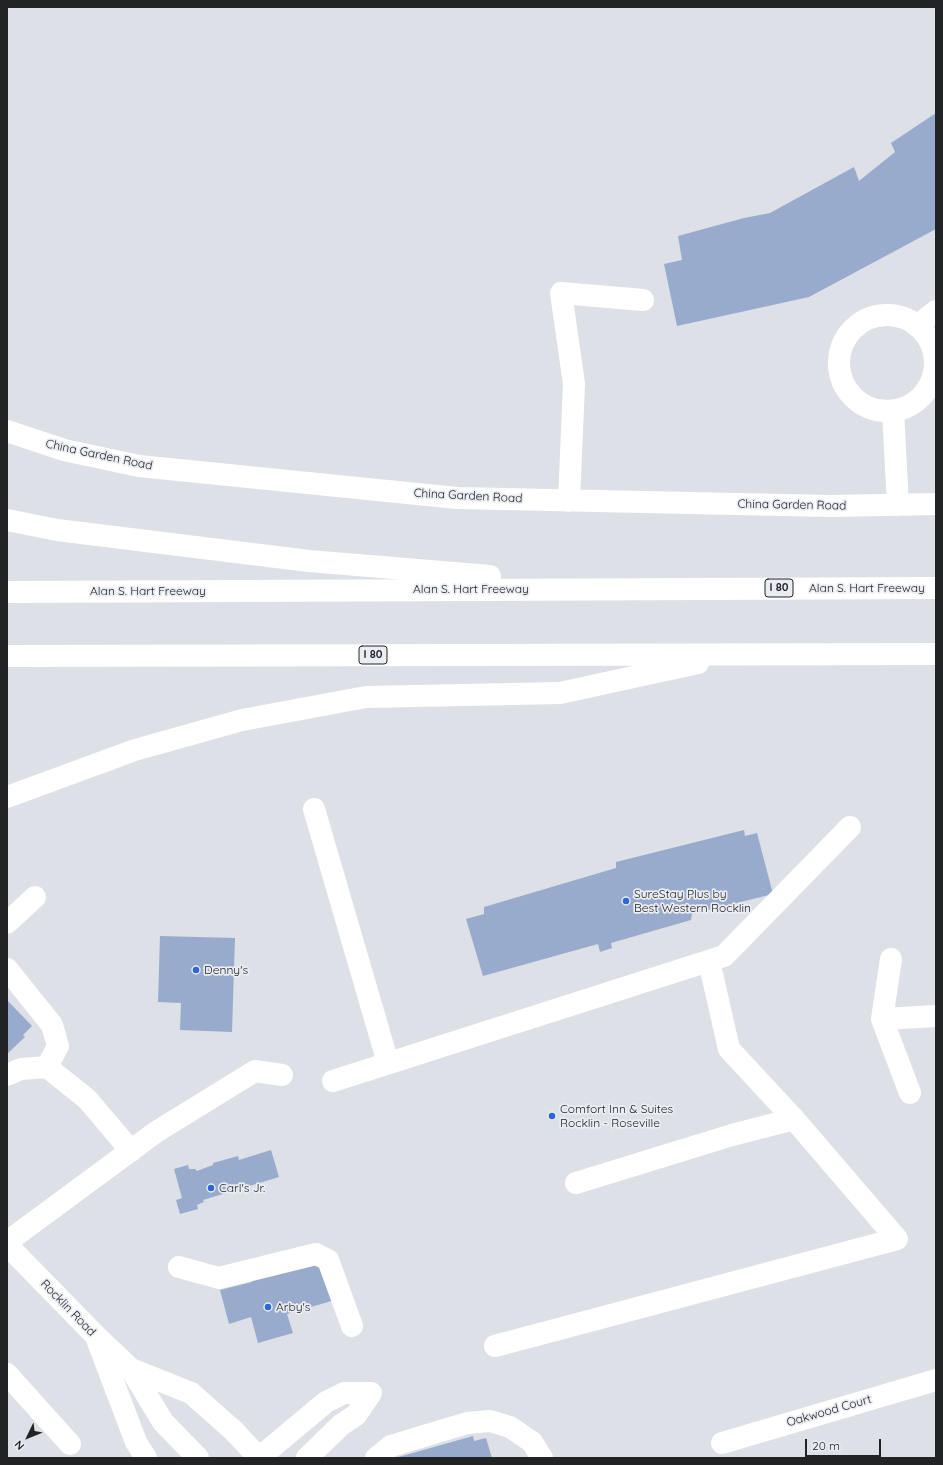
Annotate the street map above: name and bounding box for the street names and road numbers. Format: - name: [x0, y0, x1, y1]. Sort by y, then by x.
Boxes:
- street label: China Garden Road: [44, 437, 154, 473]
- street label: China Garden Road: [413, 486, 523, 506]
- street label: China Garden Road: [737, 497, 847, 513]
- road number: I 80: [765, 579, 793, 597]
- street label: Alan S. Hart Freeway: [809, 581, 925, 595]
- street label: Alan S. Hart Freeway: [413, 582, 529, 596]
- street label: Alan S. Hart Freeway: [90, 584, 206, 598]
- road number: I 80: [359, 646, 387, 664]
- street label: Rocklin Road: [37, 1277, 99, 1339]
- street label: Oakwood Court: [785, 1392, 873, 1430]

